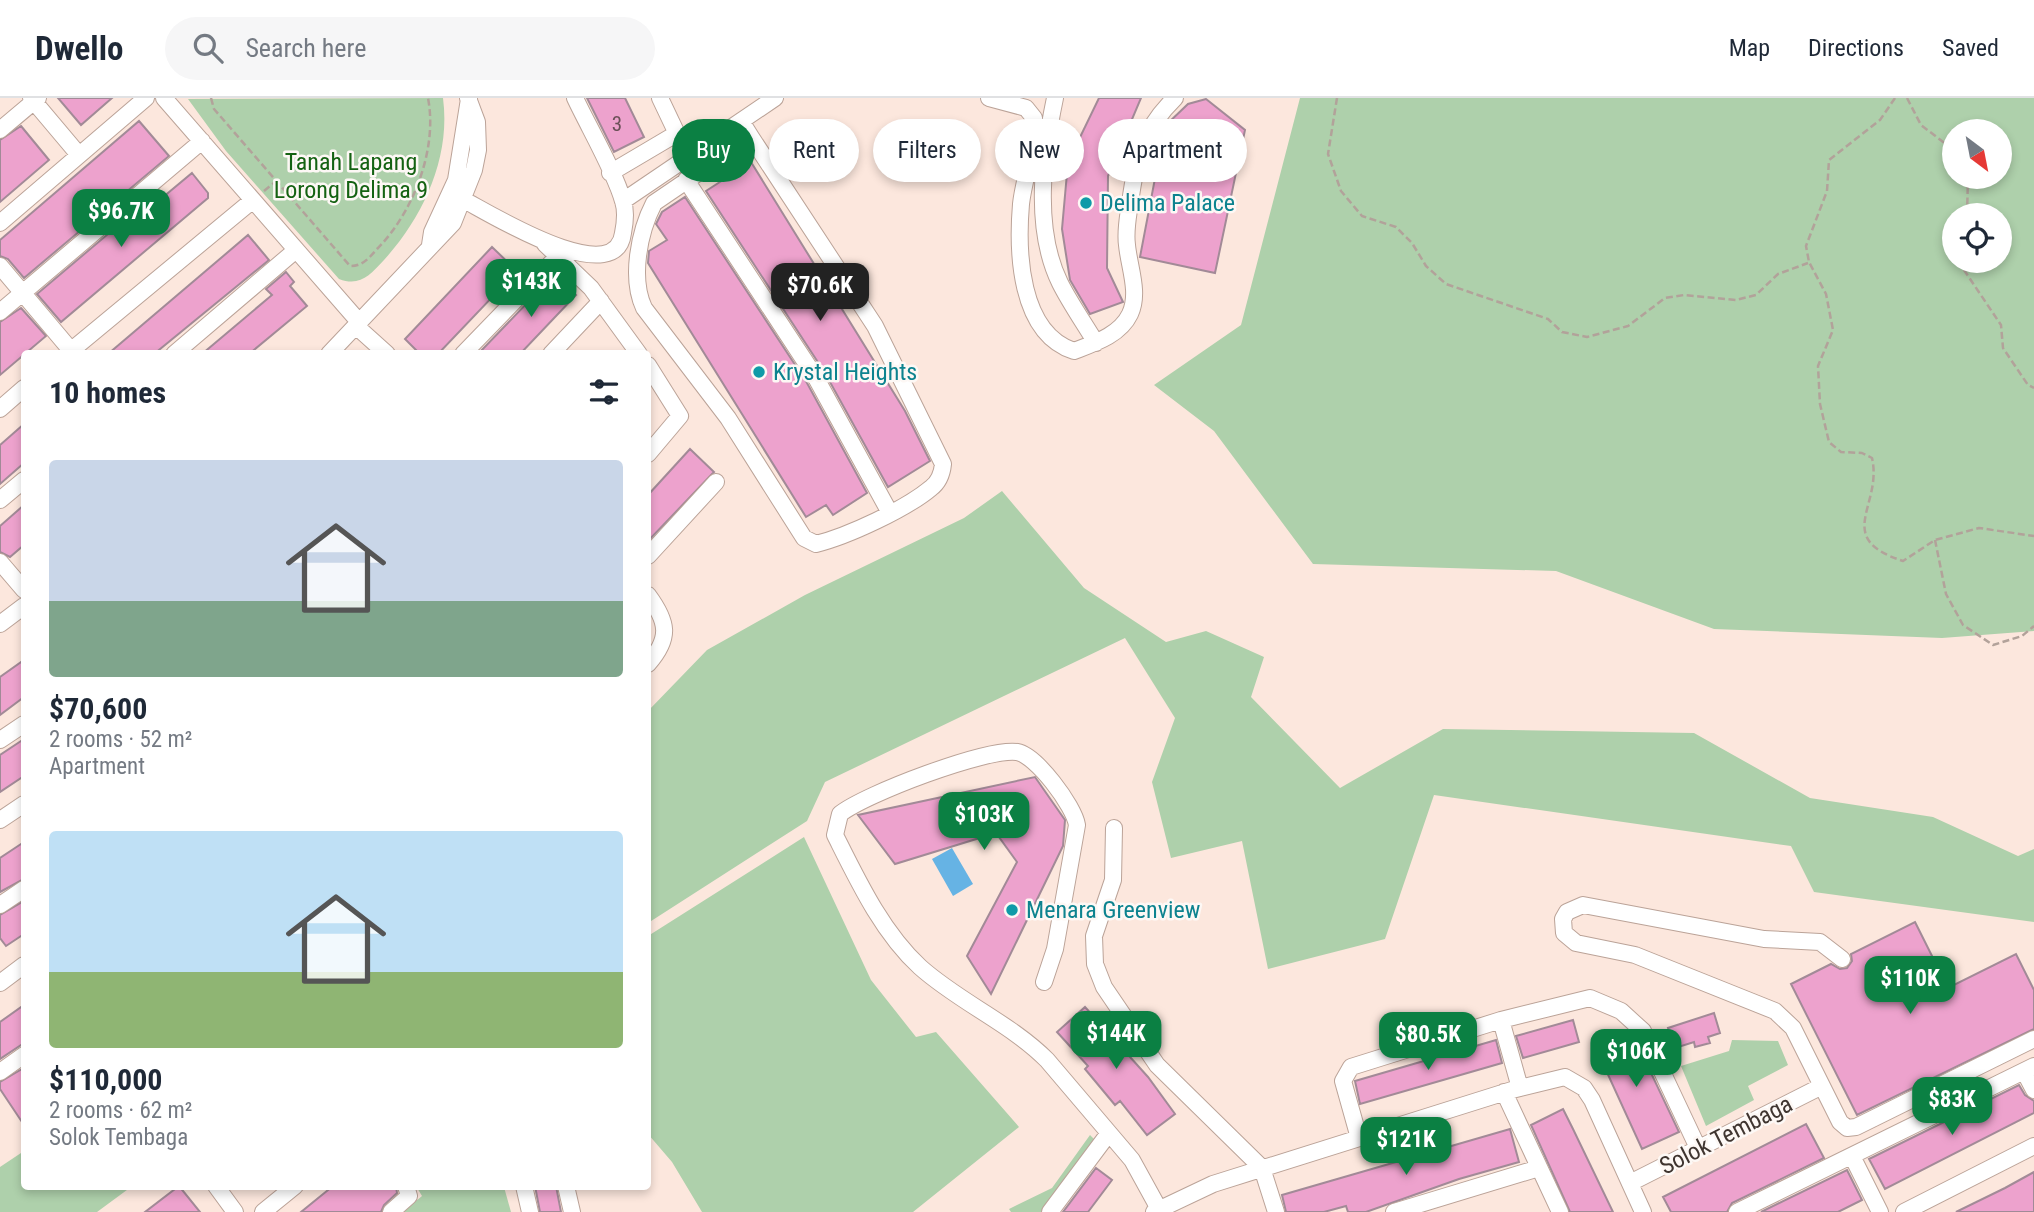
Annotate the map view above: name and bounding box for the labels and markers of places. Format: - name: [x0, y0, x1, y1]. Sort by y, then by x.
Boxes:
- place label: Delima Palace: [1100, 189, 1235, 217]
- pin: $96.7K: [64, 190, 178, 249]
- marker: Delima Palace: [1078, 195, 1094, 211]
- pin: $143K: [482, 260, 580, 319]
- pin: $70.6K: [763, 264, 877, 323]
- place label: Krystal Heights: [773, 358, 917, 386]
- marker: Krystal Heights: [751, 364, 767, 380]
- pin: $103K: [935, 792, 1033, 852]
- place label: Menara Greenview: [1026, 896, 1200, 924]
- marker: Menara Greenview: [1004, 902, 1020, 918]
- pin: $110K: [1861, 956, 1959, 1016]
- pin: $144K: [1067, 1012, 1165, 1071]
- pin: $80.5K: [1371, 1012, 1485, 1072]
- pin: $106K: [1587, 1030, 1685, 1089]
- pin: $83K: [1911, 1077, 1993, 1137]
- pin: $121K: [1357, 1118, 1455, 1177]

